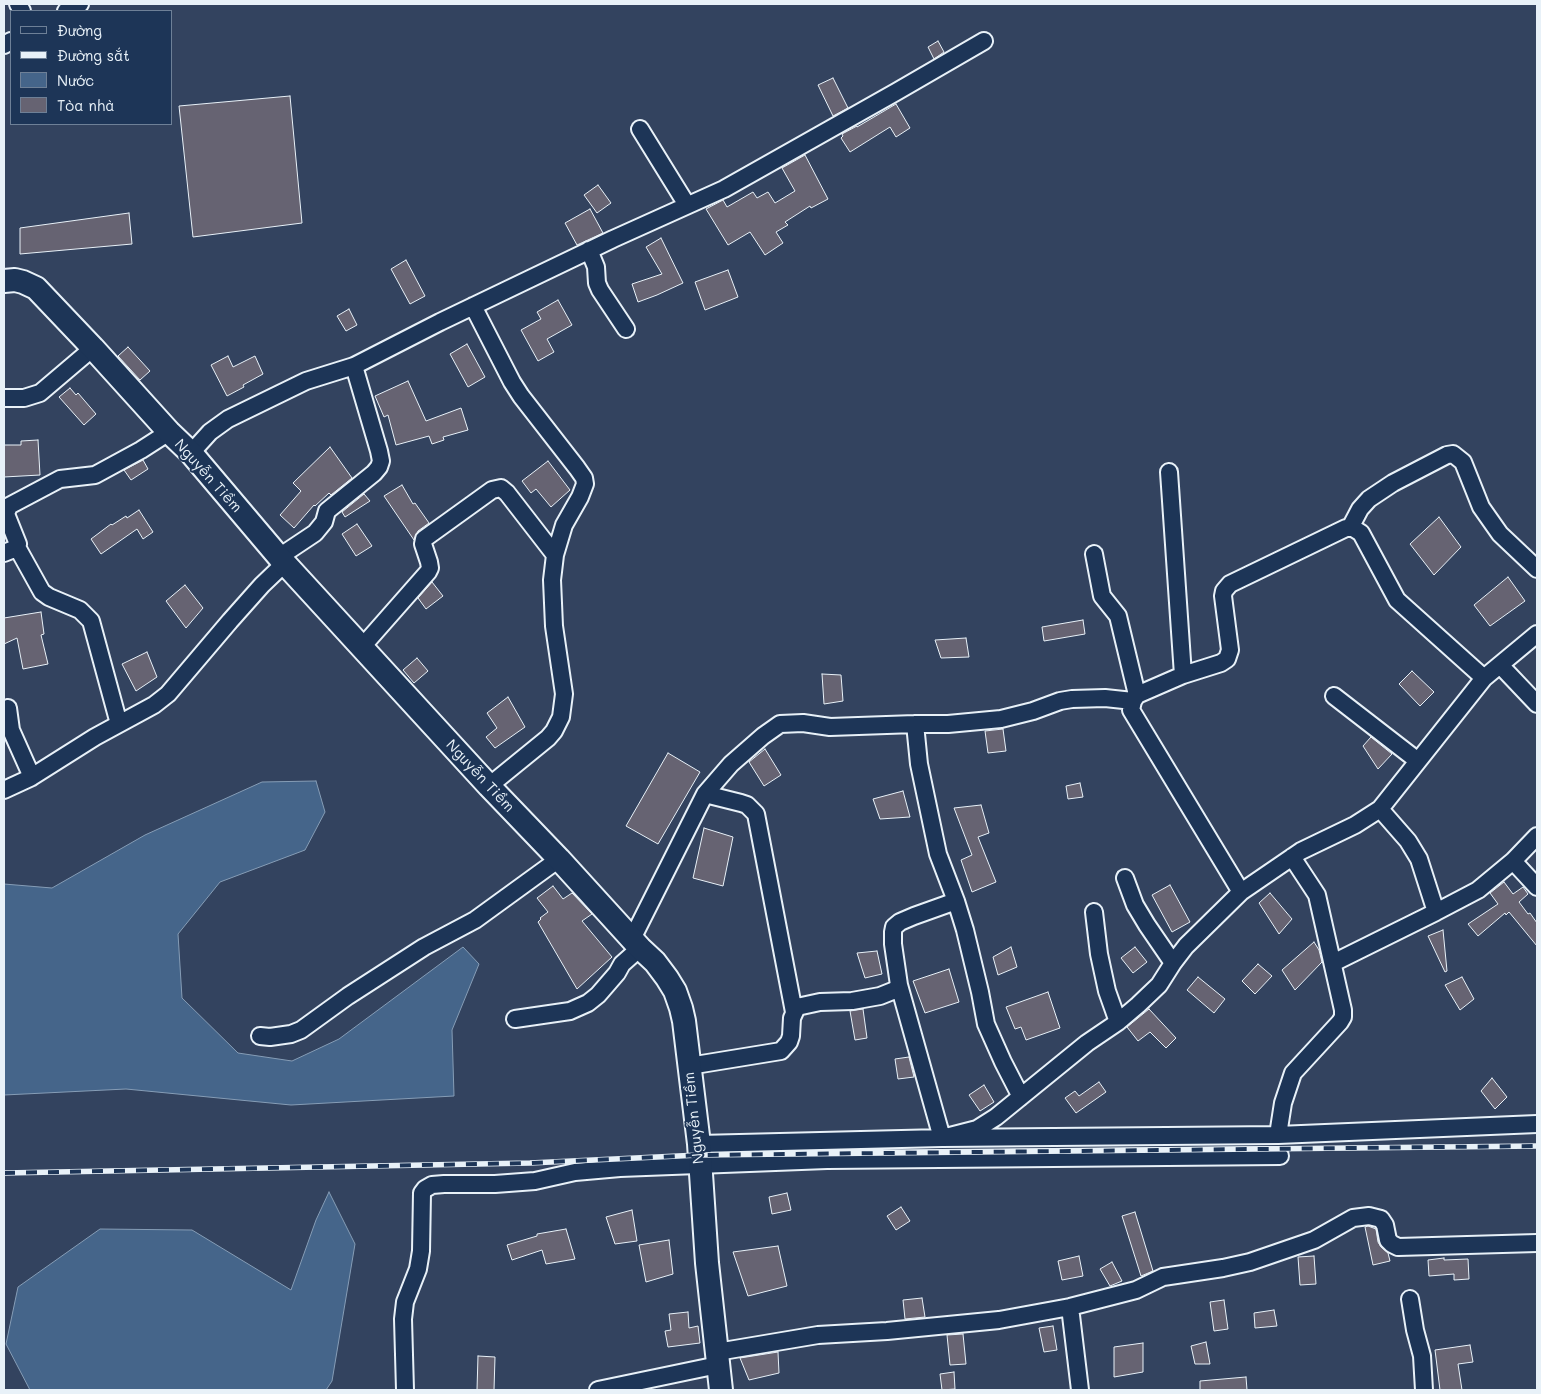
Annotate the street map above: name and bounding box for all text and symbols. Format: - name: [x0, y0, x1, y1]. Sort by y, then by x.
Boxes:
- legend: [10, 10, 172, 125]
- text: Đường: [57, 20, 102, 40]
- text: Đường sắt: [57, 45, 130, 65]
- text: Nước: [57, 70, 94, 90]
- text: Tòa nhà: [57, 95, 115, 115]
- street label: Nguyễn Tiềm: [170, 436, 246, 516]
- street label: Nguyễn Tiềm: [442, 736, 518, 816]
- street label: Nguyễn Tiềm: [680, 1071, 708, 1165]

